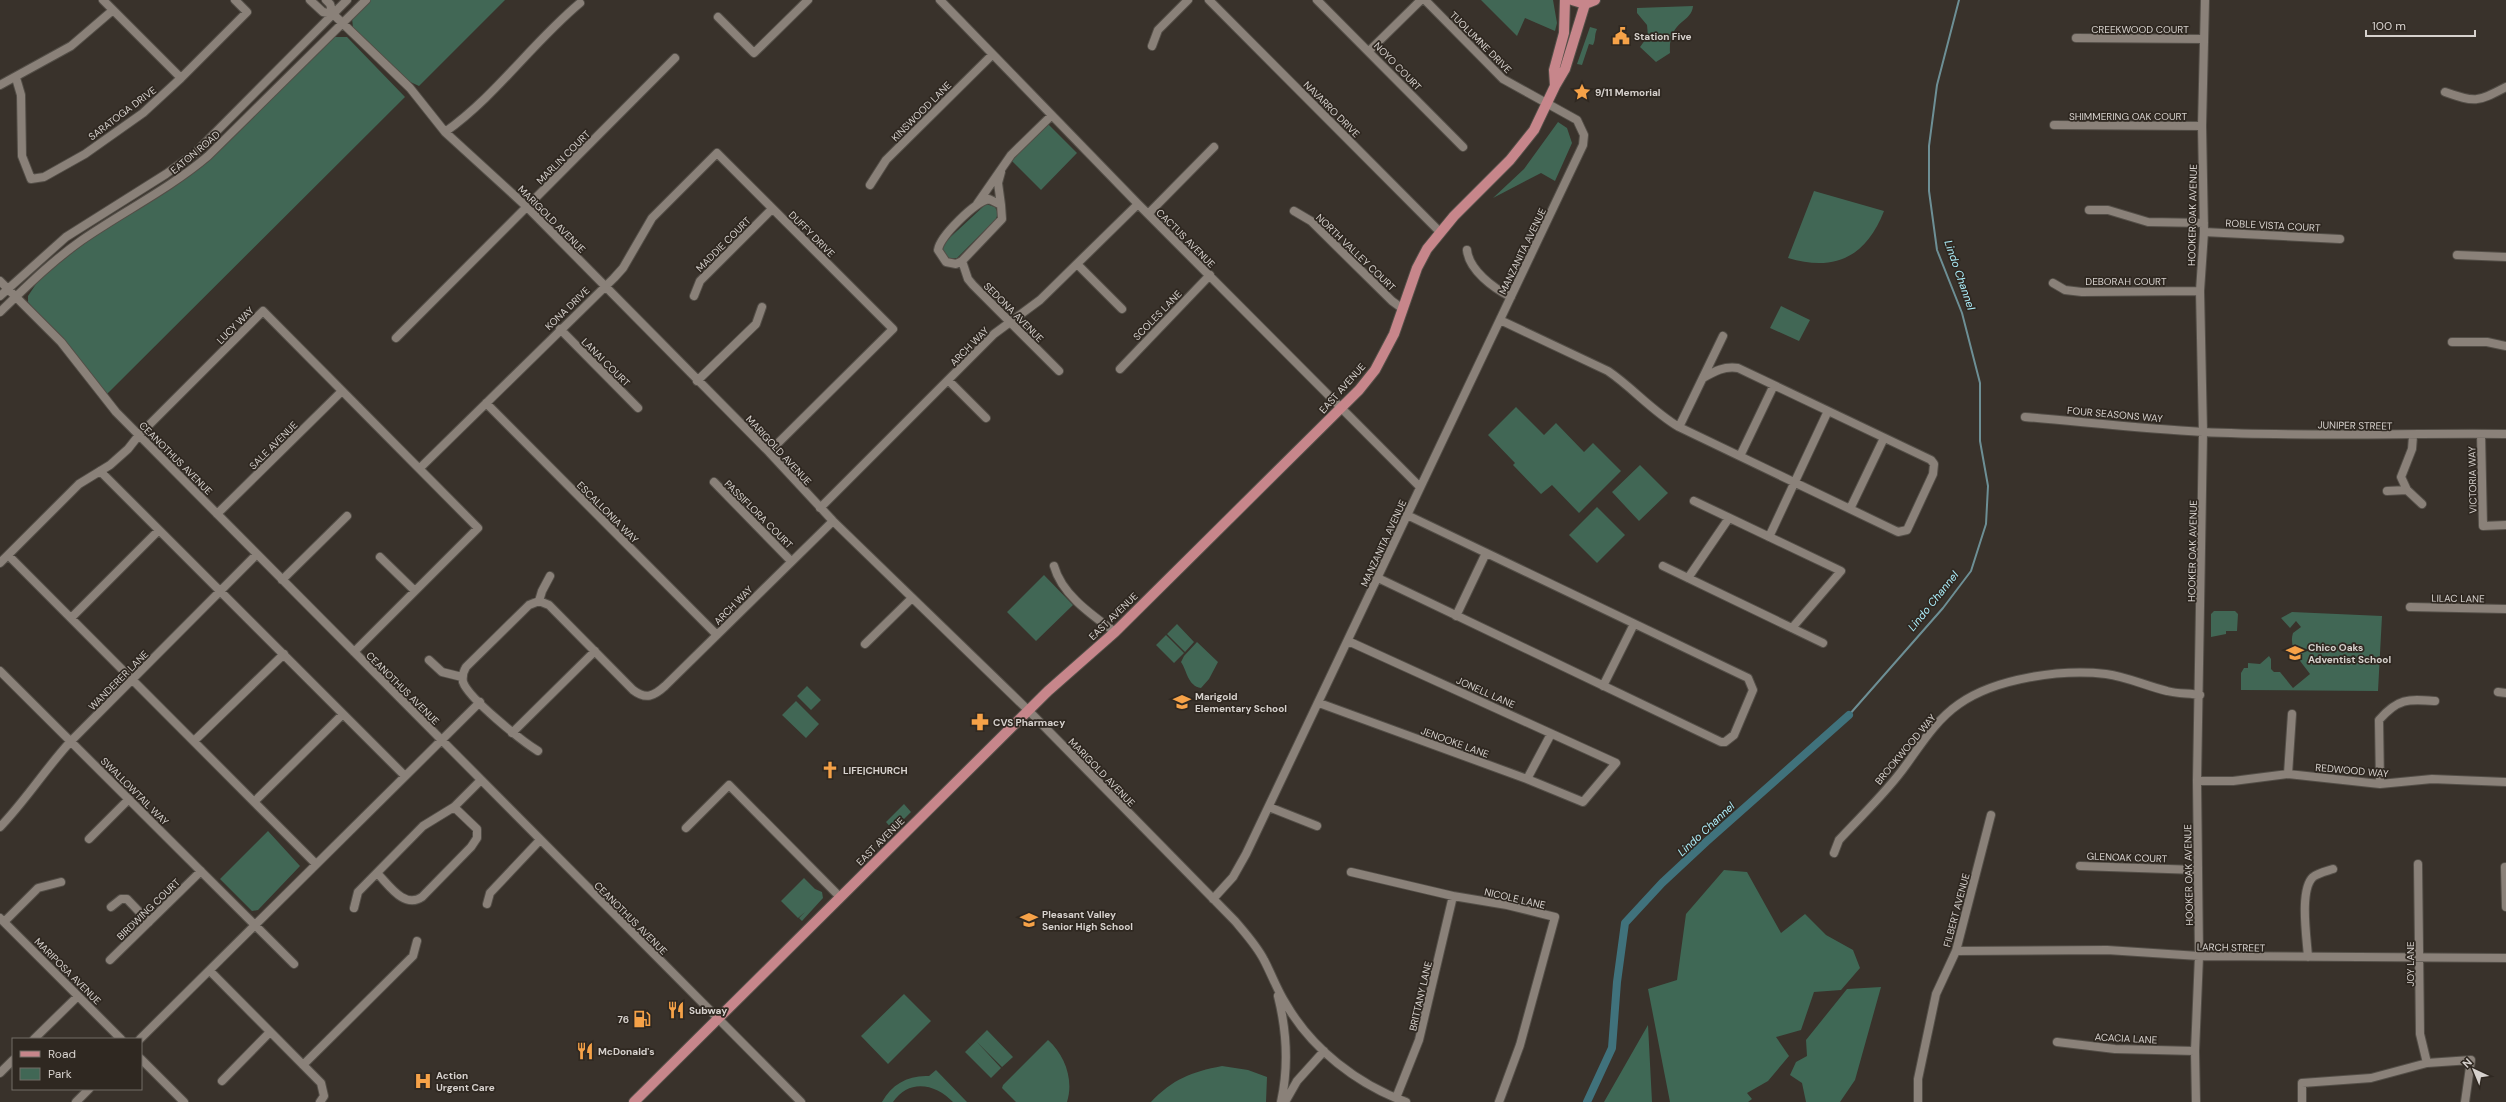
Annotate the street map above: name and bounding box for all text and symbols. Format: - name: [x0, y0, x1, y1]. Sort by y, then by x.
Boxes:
- street label: TUOLUMNE DRIVE: [1447, 9, 1515, 76]
- scale bar: [2366, 12, 2475, 38]
- text: 100 m: [2372, 18, 2406, 34]
- street label: CREEKWOOD COURT: [2091, 23, 2189, 36]
- public building icon: Station Five: [1611, 26, 1631, 46]
- place label: Station Five: [1634, 30, 1692, 43]
- street label: NOYO COURT: [1371, 39, 1424, 94]
- street label: KINSWOOD LANE: [889, 78, 954, 144]
- street label: NAVARRO DRIVE: [1301, 78, 1363, 141]
- place icon: 9/11 Memorial: [1572, 82, 1592, 102]
- street label: SARATOGA DRIVE: [86, 83, 159, 143]
- place label: 9/11 Memorial: [1595, 86, 1661, 99]
- street label: SHIMMERING OAK COURT: [2069, 110, 2188, 123]
- street label: MARLIN COURT: [534, 127, 593, 187]
- street label: EATON ROAD: [168, 128, 223, 177]
- street label: HOOKER OAK AVENUE: [2185, 164, 2200, 266]
- street label: MARIGOLD AVENUE: [515, 183, 589, 256]
- street label: CACTUS AVENUE: [1153, 206, 1218, 271]
- street label: MANZANITA AVENUE: [1496, 206, 1549, 297]
- street label: DUFFY DRIVE: [786, 209, 838, 260]
- street label: NORTH VALLEY COURT: [1313, 211, 1398, 294]
- street label: MADDIE COURT: [693, 214, 754, 275]
- street label: ROBLE VISTA COURT: [2225, 217, 2321, 234]
- water label: Lindo Channel: [1942, 238, 1979, 312]
- street label: DEBORAH COURT: [2085, 275, 2167, 288]
- street label: SEDONA AVENUE: [981, 280, 1047, 345]
- street label: KONA DRIVE: [542, 284, 593, 333]
- street label: SCOLES LANE: [1130, 287, 1185, 343]
- street label: LUCY WAY: [214, 304, 257, 347]
- street label: ARCH WAY: [947, 324, 992, 369]
- street label: LANAI COURT: [579, 335, 633, 390]
- street label: EAST AVENUE: [1316, 360, 1369, 416]
- street label: FOUR SEASONS WAY: [2067, 404, 2164, 425]
- street label: MARIGOLD AVENUE: [743, 413, 815, 488]
- street label: SALE AVENUE: [246, 418, 301, 472]
- street label: JUNIPER STREET: [2317, 418, 2393, 433]
- street label: CEANOTHUS AVENUE: [136, 419, 215, 498]
- street label: VICTORIA WAY: [2465, 446, 2480, 514]
- street label: PASSIFLORA COURT: [722, 477, 796, 552]
- street label: ESCALLONIA WAY: [574, 479, 641, 546]
- street label: MANZANITA AVENUE: [1358, 497, 1409, 589]
- street label: HOOKER OAK AVENUE: [2185, 500, 2200, 602]
- water label: Lindo Channel: [1905, 568, 1962, 634]
- street label: ARCH WAY: [711, 583, 756, 628]
- street label: EAST AVENUE: [1086, 589, 1141, 643]
- street label: LILAC LANE: [2431, 592, 2485, 605]
- place label: Chico Oaks Adventist School: [2308, 641, 2391, 666]
- school or university icon: Chico Oaks Adventist School: [2285, 643, 2305, 663]
- street label: WANDERER LANE: [86, 647, 151, 713]
- street label: CEANOTHUS AVENUE: [363, 649, 442, 728]
- street label: JONELL LANE: [1454, 674, 1518, 711]
- place label: Marigold Elementary School: [1195, 690, 1287, 715]
- school or university icon: Marigold Elementary School: [1172, 692, 1192, 712]
- street label: BROOKWOOD WAY: [1872, 711, 1939, 787]
- pharmacy icon: CVS Pharmacy: [970, 712, 990, 732]
- place label: CVS Pharmacy: [993, 716, 1065, 729]
- street label: JENOOKE LANE: [1419, 724, 1491, 761]
- street label: MARIGOLD AVENUE: [1065, 735, 1138, 810]
- street label: SWALLOWTAIL WAY: [98, 755, 171, 828]
- church icon: LIFE|CHURCH: [820, 760, 840, 780]
- street label: REDWOOD WAY: [2315, 761, 2389, 780]
- place label: LIFE|CHURCH: [843, 764, 908, 777]
- water label: Lindo Channel: [1675, 799, 1738, 859]
- street label: EAST AVENUE: [853, 814, 908, 868]
- street label: HOOKER OAK AVENUE: [2181, 824, 2196, 926]
- street label: GLENOAK COURT: [2086, 850, 2168, 865]
- street label: FILBERT AVENUE: [1940, 871, 1973, 949]
- street label: BIRDWING COURT: [114, 876, 183, 943]
- street label: CEANOTHUS AVENUE: [591, 879, 670, 958]
- street label: NICOLE LANE: [1483, 885, 1547, 912]
- place label: Pleasant Valley Senior High School: [1042, 908, 1133, 933]
- school or university icon: Pleasant Valley Senior High School: [1019, 910, 1039, 930]
- street label: MARIPOSA AVENUE: [32, 935, 104, 1008]
- street label: LARCH STREET: [2197, 940, 2266, 955]
- street label: JOY LANE: [2404, 941, 2417, 987]
- street label: BRITTANY LANE: [1406, 960, 1435, 1032]
- restaurant icon: Subway: [666, 1000, 686, 1020]
- place label: Subway: [689, 1004, 727, 1017]
- fuel station icon: 76: [632, 1009, 652, 1029]
- place label: 76: [617, 1013, 629, 1026]
- street label: ACACIA LANE: [2094, 1030, 2158, 1047]
- legend: [12, 1038, 142, 1090]
- restaurant icon: McDonald's: [575, 1041, 595, 1061]
- place label: McDonald's: [598, 1045, 655, 1058]
- text: Road: [48, 1046, 76, 1062]
- north arrow: [2454, 1050, 2494, 1090]
- text: N: [2459, 1055, 2475, 1071]
- text: Park: [48, 1066, 72, 1082]
- place label: Action Urgent Care: [436, 1069, 495, 1094]
- hospital icon: Action Urgent Care: [413, 1071, 433, 1091]

